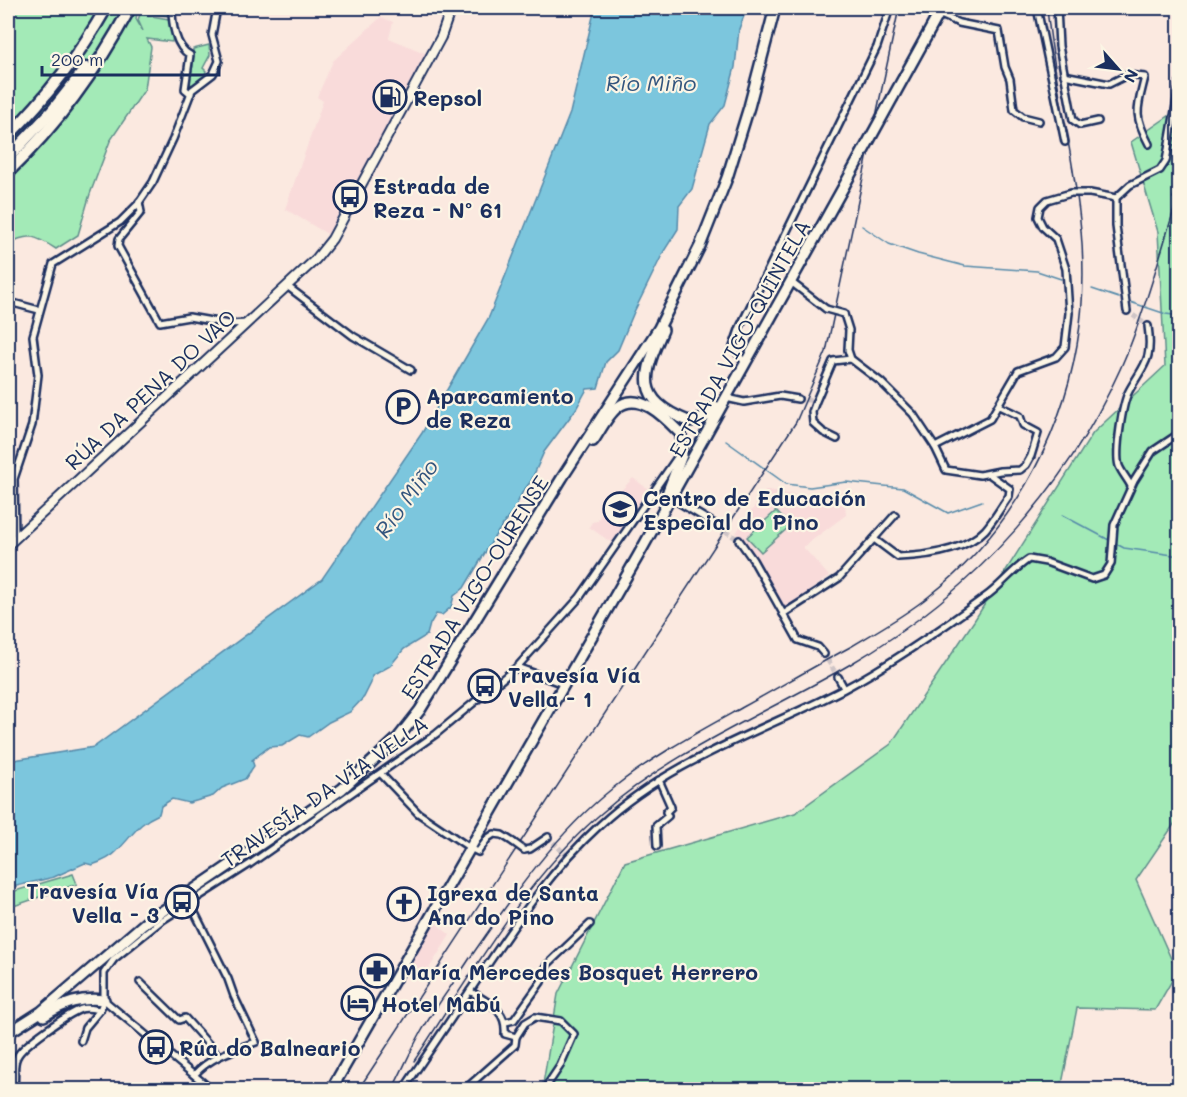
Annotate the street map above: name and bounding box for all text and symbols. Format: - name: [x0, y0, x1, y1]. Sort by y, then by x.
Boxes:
- scale bar: [42, 39, 219, 77]
- north arrow: [1088, 39, 1148, 99]
- text: 200 m: [51, 47, 103, 71]
- text: N: [1120, 66, 1144, 87]
- water label: Río Miño: [606, 68, 696, 97]
- fuel station icon: Repsol: [372, 79, 408, 115]
- place label: Repsol: [413, 84, 482, 111]
- place label: Estrada de Reza - Nº 61: [373, 172, 502, 223]
- bus stop icon: Estrada de Reza - Nº 61: [332, 179, 368, 215]
- street label: ESTRADA VIGO-QUINTELA: [662, 215, 816, 461]
- street label: RÚA DA PENA DO VAO: [59, 303, 241, 475]
- place label: Aparcamiento de Reza: [426, 382, 574, 433]
- parking icon: Aparcamiento de Reza: [385, 389, 421, 425]
- water label: Río Miño: [368, 453, 444, 543]
- street label: ESTRADA VIGO-OURENSE: [394, 470, 554, 704]
- place label: Centro de Educación Especial do Pino: [643, 484, 866, 535]
- school or university icon: Centro de Educación Especial do Pino: [602, 491, 638, 527]
- place label: Travesía Vía Vella - 1: [508, 661, 641, 712]
- bus stop icon: Travesía Vía Vella - 1: [467, 668, 503, 704]
- street label: TRAVESÍA DA VÍA VELLA: [215, 709, 433, 873]
- place label: Travesía Vía Vella - 3: [26, 877, 159, 928]
- place label: Igrexa de Santa Ana do Pino: [427, 879, 599, 930]
- bus stop icon: Travesía Vía Vella - 3: [164, 884, 200, 920]
- church icon: Igrexa de Santa Ana do Pino: [386, 886, 422, 922]
- pharmacy icon: María Mercedes Bosquet Herrero: [359, 953, 395, 989]
- place label: María Mercedes Bosquet Herrero: [400, 958, 758, 985]
- hotel icon: Hotel Mabú: [340, 985, 376, 1021]
- place label: Hotel Mabú: [381, 990, 501, 1017]
- bus stop icon: Rúa do Balneario: [138, 1029, 174, 1065]
- place label: Rúa do Balneario: [179, 1034, 361, 1061]

